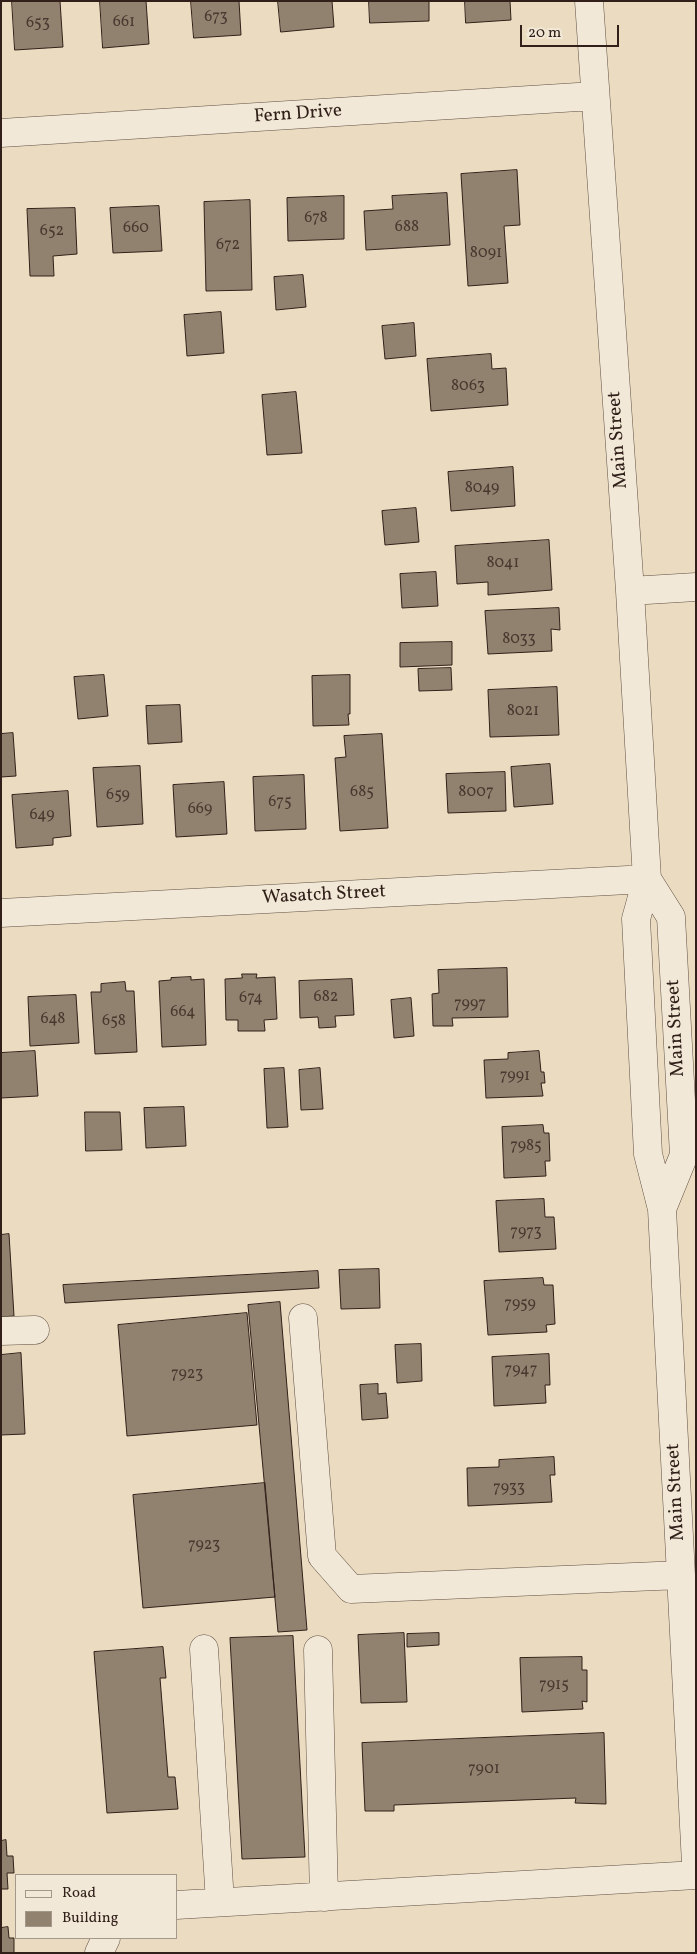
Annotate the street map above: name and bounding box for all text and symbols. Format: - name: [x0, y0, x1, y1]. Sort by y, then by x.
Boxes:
- house number: 673: [204, 8, 228, 28]
- house number: 661: [113, 13, 135, 33]
- house number: 653: [26, 14, 50, 34]
- scale bar: [522, 15, 621, 47]
- text: 20 m: [528, 23, 561, 44]
- street label: Fern Drive: [253, 101, 343, 129]
- house number: 678: [304, 209, 328, 229]
- house number: 688: [395, 218, 419, 238]
- house number: 660: [123, 219, 149, 239]
- house number: 652: [40, 222, 64, 242]
- house number: 672: [216, 236, 240, 256]
- house number: 8091: [470, 244, 502, 264]
- house number: 8063: [451, 377, 485, 397]
- street label: Main Street: [604, 390, 634, 490]
- house number: 8049: [465, 479, 499, 499]
- house number: 8041: [486, 554, 520, 574]
- house number: 8033: [502, 630, 536, 650]
- house number: 8021: [507, 702, 539, 722]
- house number: 685: [350, 783, 374, 803]
- house number: 8007: [458, 783, 494, 803]
- house number: 659: [106, 786, 130, 806]
- house number: 675: [268, 793, 292, 813]
- house number: 669: [188, 800, 212, 820]
- house number: 649: [30, 806, 54, 826]
- street label: Wasatch Street: [262, 881, 386, 911]
- street label: Main Street: [663, 979, 691, 1077]
- house number: 682: [314, 988, 338, 1008]
- house number: 674: [239, 989, 263, 1009]
- house number: 7997: [454, 995, 486, 1015]
- house number: 664: [170, 1003, 196, 1023]
- house number: 648: [41, 1010, 65, 1030]
- house number: 658: [102, 1012, 126, 1032]
- house number: 7991: [500, 1067, 530, 1087]
- house number: 7985: [510, 1137, 542, 1157]
- house number: 7973: [510, 1223, 542, 1243]
- house number: 7959: [504, 1295, 536, 1315]
- house number: 7947: [505, 1361, 537, 1381]
- house number: 7923: [171, 1365, 203, 1385]
- street label: Main Street: [663, 1443, 691, 1541]
- house number: 7933: [493, 1479, 525, 1499]
- house number: 7923: [188, 1536, 220, 1556]
- house number: 7915: [539, 1676, 569, 1696]
- house number: 7901: [468, 1760, 500, 1780]
- legend: [15, 1874, 178, 1939]
- text: Road: [62, 1883, 96, 1904]
- text: Building: [62, 1908, 118, 1929]

